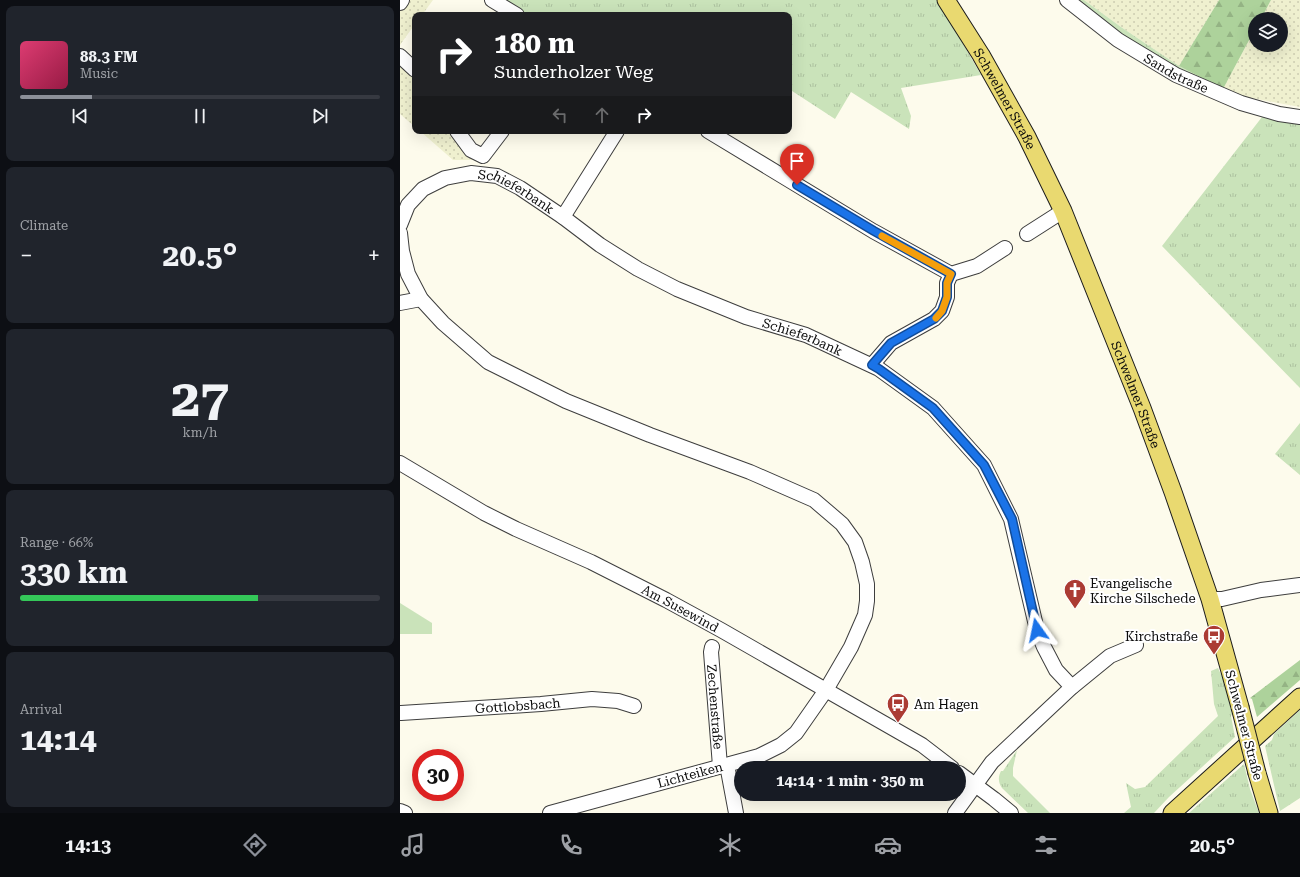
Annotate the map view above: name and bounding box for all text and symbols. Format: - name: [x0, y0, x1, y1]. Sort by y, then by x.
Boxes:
- map controls: [1248, 12, 1288, 52]
- button: layers: [1248, 12, 1288, 52]
- text: 180 m: [494, 27, 575, 60]
- icon: right: [428, 28, 480, 80]
- street label: Schwelmer Straße: [971, 45, 1039, 152]
- text: 88.3 FM: [80, 48, 137, 66]
- street label: Sandstraße: [1141, 50, 1211, 96]
- text: Sunderholzer Weg: [494, 61, 653, 82]
- text: Music: [80, 66, 118, 81]
- icon: left: [549, 104, 571, 126]
- icon: ahead: [591, 104, 613, 126]
- icon: right: [633, 104, 655, 126]
- icon: previous: [69, 105, 91, 127]
- icon: pause: [189, 105, 211, 127]
- icon: next: [309, 105, 331, 127]
- pin: [780, 144, 814, 185]
- icon: arrive: [786, 150, 808, 172]
- street label: Schieferbank: [477, 166, 557, 216]
- text: Climate: [20, 218, 68, 233]
- text: 20.5°: [163, 238, 237, 273]
- text: −: [20, 243, 32, 268]
- text: +: [368, 243, 380, 268]
- street label: Schieferbank: [761, 315, 845, 358]
- street label: Schwelmer Straße: [1108, 339, 1164, 450]
- text: 27: [171, 368, 229, 429]
- text: km/h: [183, 425, 217, 440]
- text: Range · 66%: [20, 535, 93, 550]
- text: 330 km: [20, 555, 128, 590]
- place label: Evangelische Kirche Silschede: [1090, 576, 1196, 606]
- church icon: Evangelische Kirche Silschede: [1062, 577, 1088, 610]
- street label: Am Susewind: [639, 581, 722, 635]
- position arrow: [1016, 609, 1058, 651]
- bus stop icon: Kirchstraße: [1201, 623, 1227, 656]
- place label: Kirchstraße: [1125, 629, 1198, 644]
- street label: Zechenstraße: [704, 664, 726, 750]
- street label: Schwelmer Straße: [1222, 668, 1266, 782]
- bus stop icon: Am Hagen: [885, 691, 911, 724]
- street label: Gottlobsbach: [475, 695, 562, 716]
- place label: Am Hagen: [914, 697, 979, 712]
- text: Arrival: [20, 702, 62, 717]
- text: 14:14: [20, 722, 97, 757]
- speed limit sign: 30: [412, 749, 464, 801]
- street label: Lichteiken: [656, 759, 725, 791]
- text: 14:14 · 1 min · 350 m: [776, 772, 924, 790]
- icon: directions: [241, 831, 269, 859]
- icon: music: [399, 831, 427, 859]
- icon: phone: [557, 831, 585, 859]
- icon: climate: [716, 831, 744, 859]
- icon: car: [874, 831, 902, 859]
- icon: filters: [1032, 831, 1060, 859]
- text: 14:13: [65, 835, 111, 856]
- text: 20.5°: [1190, 835, 1235, 856]

